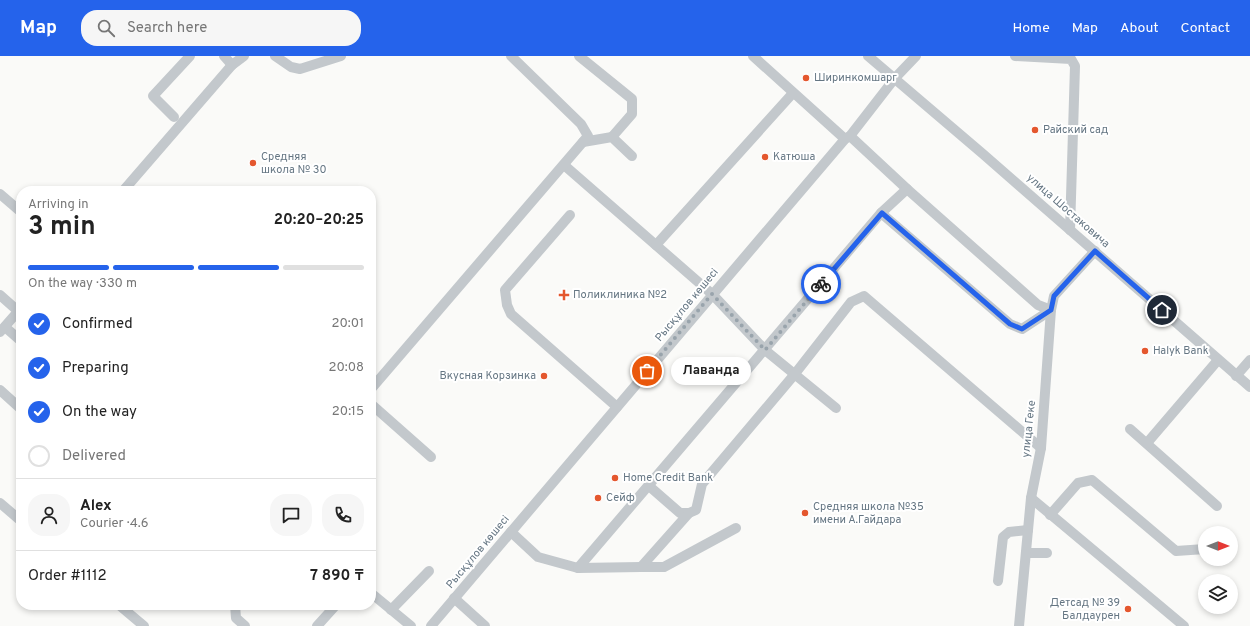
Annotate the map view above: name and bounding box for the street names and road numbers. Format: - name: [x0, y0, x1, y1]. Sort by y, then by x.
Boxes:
- street label: улица Шостаковича: [1023, 171, 1113, 251]
- street label: Рысқұлов көшесі: [652, 266, 722, 344]
- street label: улица Геке: [1019, 400, 1039, 458]
- street label: Рысқұлов көшесі: [443, 513, 513, 591]

